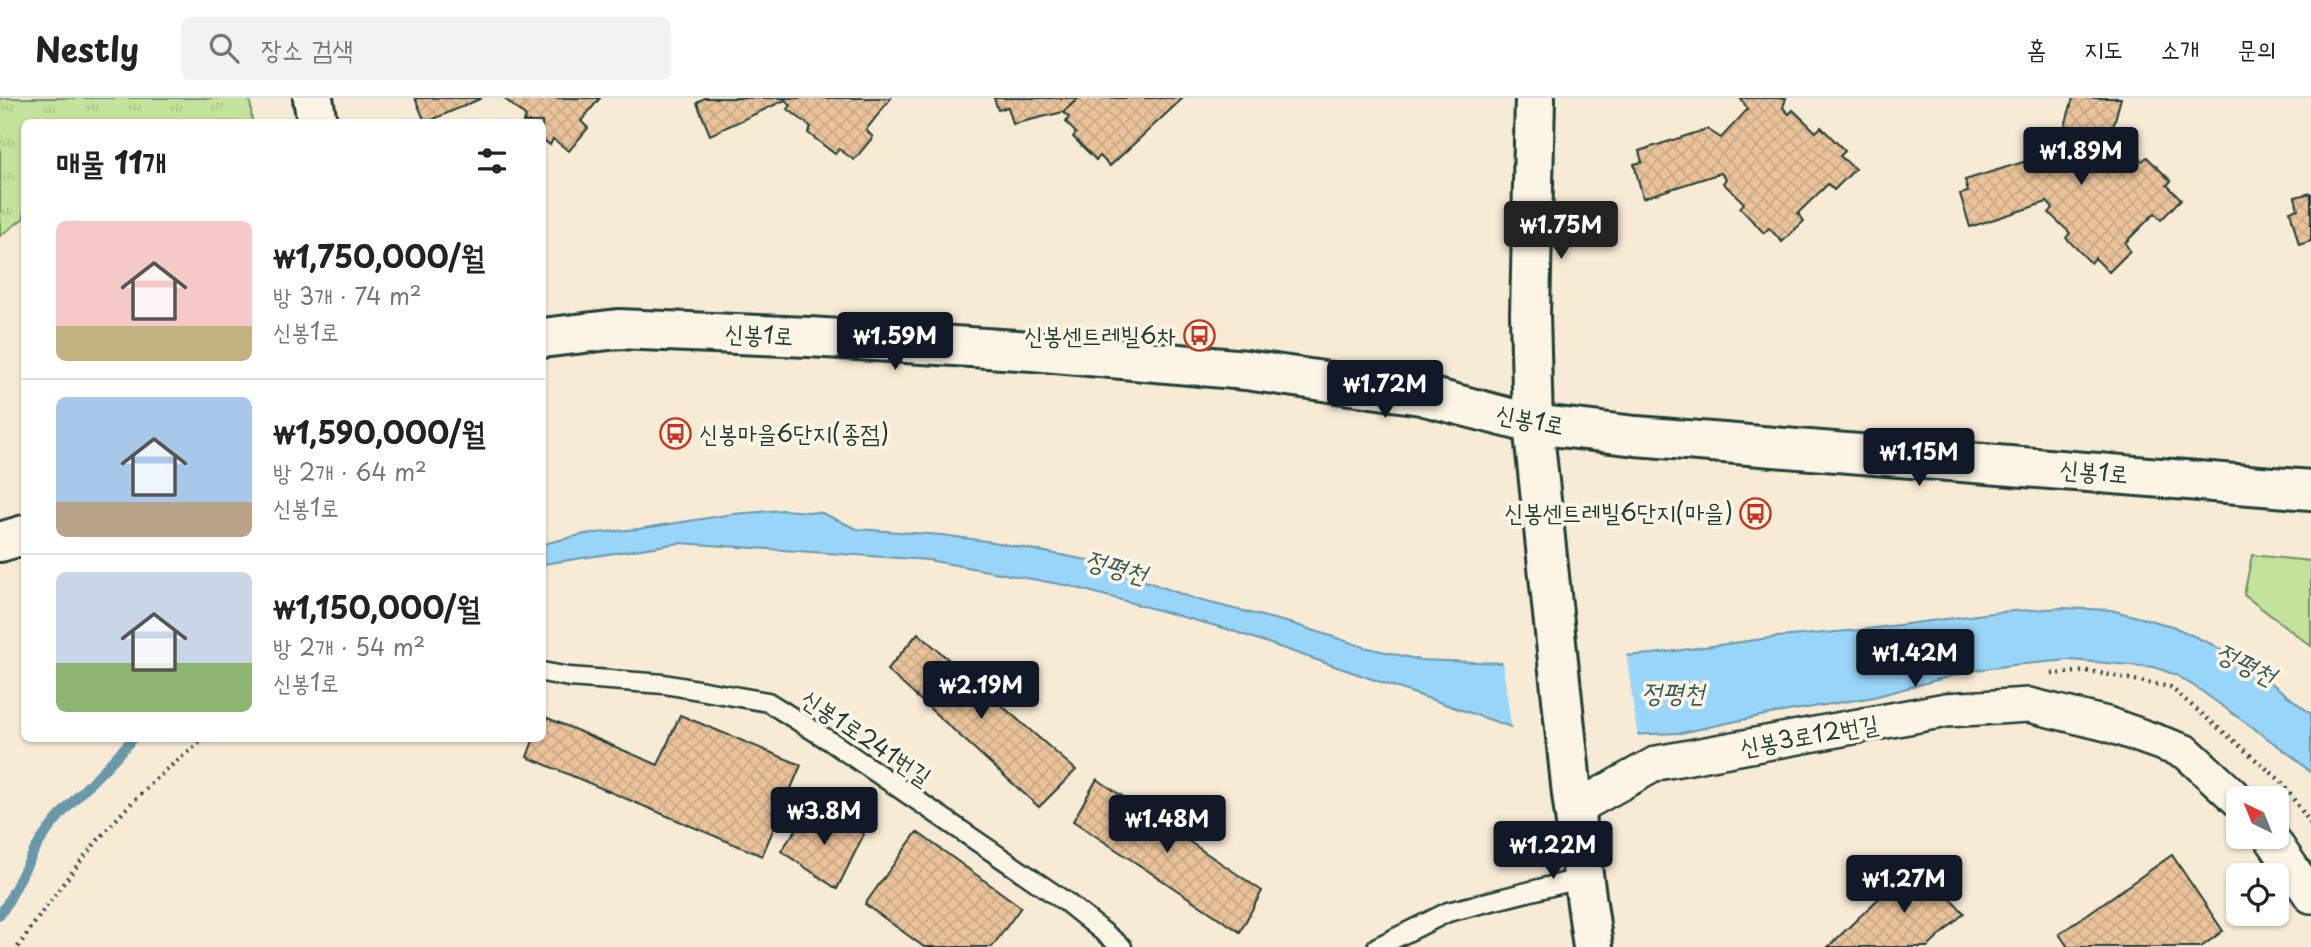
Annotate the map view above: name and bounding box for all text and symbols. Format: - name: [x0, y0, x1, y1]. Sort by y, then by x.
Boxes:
- search box: [181, 17, 671, 80]
- text: Nestly: [35, 23, 139, 73]
- icon: search: [205, 29, 243, 67]
- text: 장소 검색: [261, 29, 353, 68]
- text: 홈: [2027, 30, 2046, 66]
- text: 지도: [2084, 30, 2123, 66]
- text: 소개: [2161, 30, 2199, 66]
- text: 문의: [2237, 30, 2276, 66]
- pin: ₩1.89M: [2024, 127, 2138, 187]
- text: ₩1.89M: [2039, 132, 2123, 167]
- text: 매물 11개: [56, 139, 167, 184]
- icon: filters: [473, 142, 511, 180]
- pin: ₩1.75M: [1504, 202, 1618, 261]
- text: ₩1.75M: [1520, 206, 1602, 241]
- text: ₩1,750,000/월: [273, 233, 485, 278]
- icon: home: [112, 249, 196, 333]
- text: 방 3개 · 74 m²: [273, 278, 422, 313]
- text: 신봉1로: [273, 313, 339, 348]
- street label: 신봉1로: [724, 313, 794, 353]
- pin: ₩1.59M: [838, 313, 952, 372]
- place label: 신봉센트레빌6차: [1024, 316, 1176, 352]
- text: ₩1.59M: [853, 317, 937, 352]
- bus stop icon: 신봉센트레빌6차: [1182, 319, 1216, 353]
- pin: ₩1.72M: [1328, 360, 1442, 420]
- text: ₩1.72M: [1343, 365, 1427, 400]
- street label: 신봉1로: [1493, 394, 1568, 442]
- text: ₩1,590,000/월: [273, 409, 485, 454]
- place label: 신봉마을6단지(종점): [699, 414, 889, 450]
- bus stop icon: 신봉마을6단지(종점): [659, 417, 693, 451]
- icon: home: [112, 425, 196, 509]
- pin: ₩1.15M: [1862, 428, 1976, 488]
- text: ₩1.15M: [1879, 433, 1959, 468]
- street label: 신봉1로: [2058, 449, 2130, 491]
- text: 방 2개 · 64 m²: [273, 454, 427, 489]
- text: 신봉1로: [273, 489, 339, 524]
- place label: 신봉센트레빌6단지(마을): [1504, 493, 1733, 529]
- bus stop icon: 신봉센트레빌6단지(마을): [1739, 496, 1773, 530]
- water label: 정평천: [1081, 539, 1155, 593]
- text: ₩1,150,000/월: [273, 584, 480, 629]
- icon: home: [112, 600, 196, 684]
- text: 방 2개 · 54 m²: [273, 629, 425, 664]
- pin: ₩1.42M: [1858, 630, 1972, 689]
- water label: 정평천: [2210, 631, 2286, 695]
- text: ₩1.42M: [1872, 634, 1958, 669]
- pin: ₩2.19M: [924, 662, 1038, 721]
- text: 신봉1로: [273, 664, 339, 699]
- text: ₩2.19M: [939, 666, 1023, 701]
- water label: 정평천: [1642, 672, 1707, 711]
- street label: 신봉1로241번길: [795, 679, 940, 793]
- street label: 신봉3로12번길: [1737, 704, 1881, 764]
- north arrow: [2226, 786, 2289, 849]
- map controls: [2226, 786, 2289, 926]
- pin: ₩3.8M: [775, 788, 873, 847]
- text: ₩3.8M: [787, 792, 861, 827]
- pin: ₩1.48M: [1110, 796, 1224, 855]
- text: ₩1.48M: [1125, 800, 1209, 835]
- pin: ₩1.22M: [1496, 822, 1610, 881]
- text: ₩1.22M: [1510, 826, 1596, 861]
- pin: ₩1.27M: [1847, 856, 1961, 915]
- text: ₩1.27M: [1862, 860, 1946, 895]
- button: locate: [2226, 863, 2289, 926]

